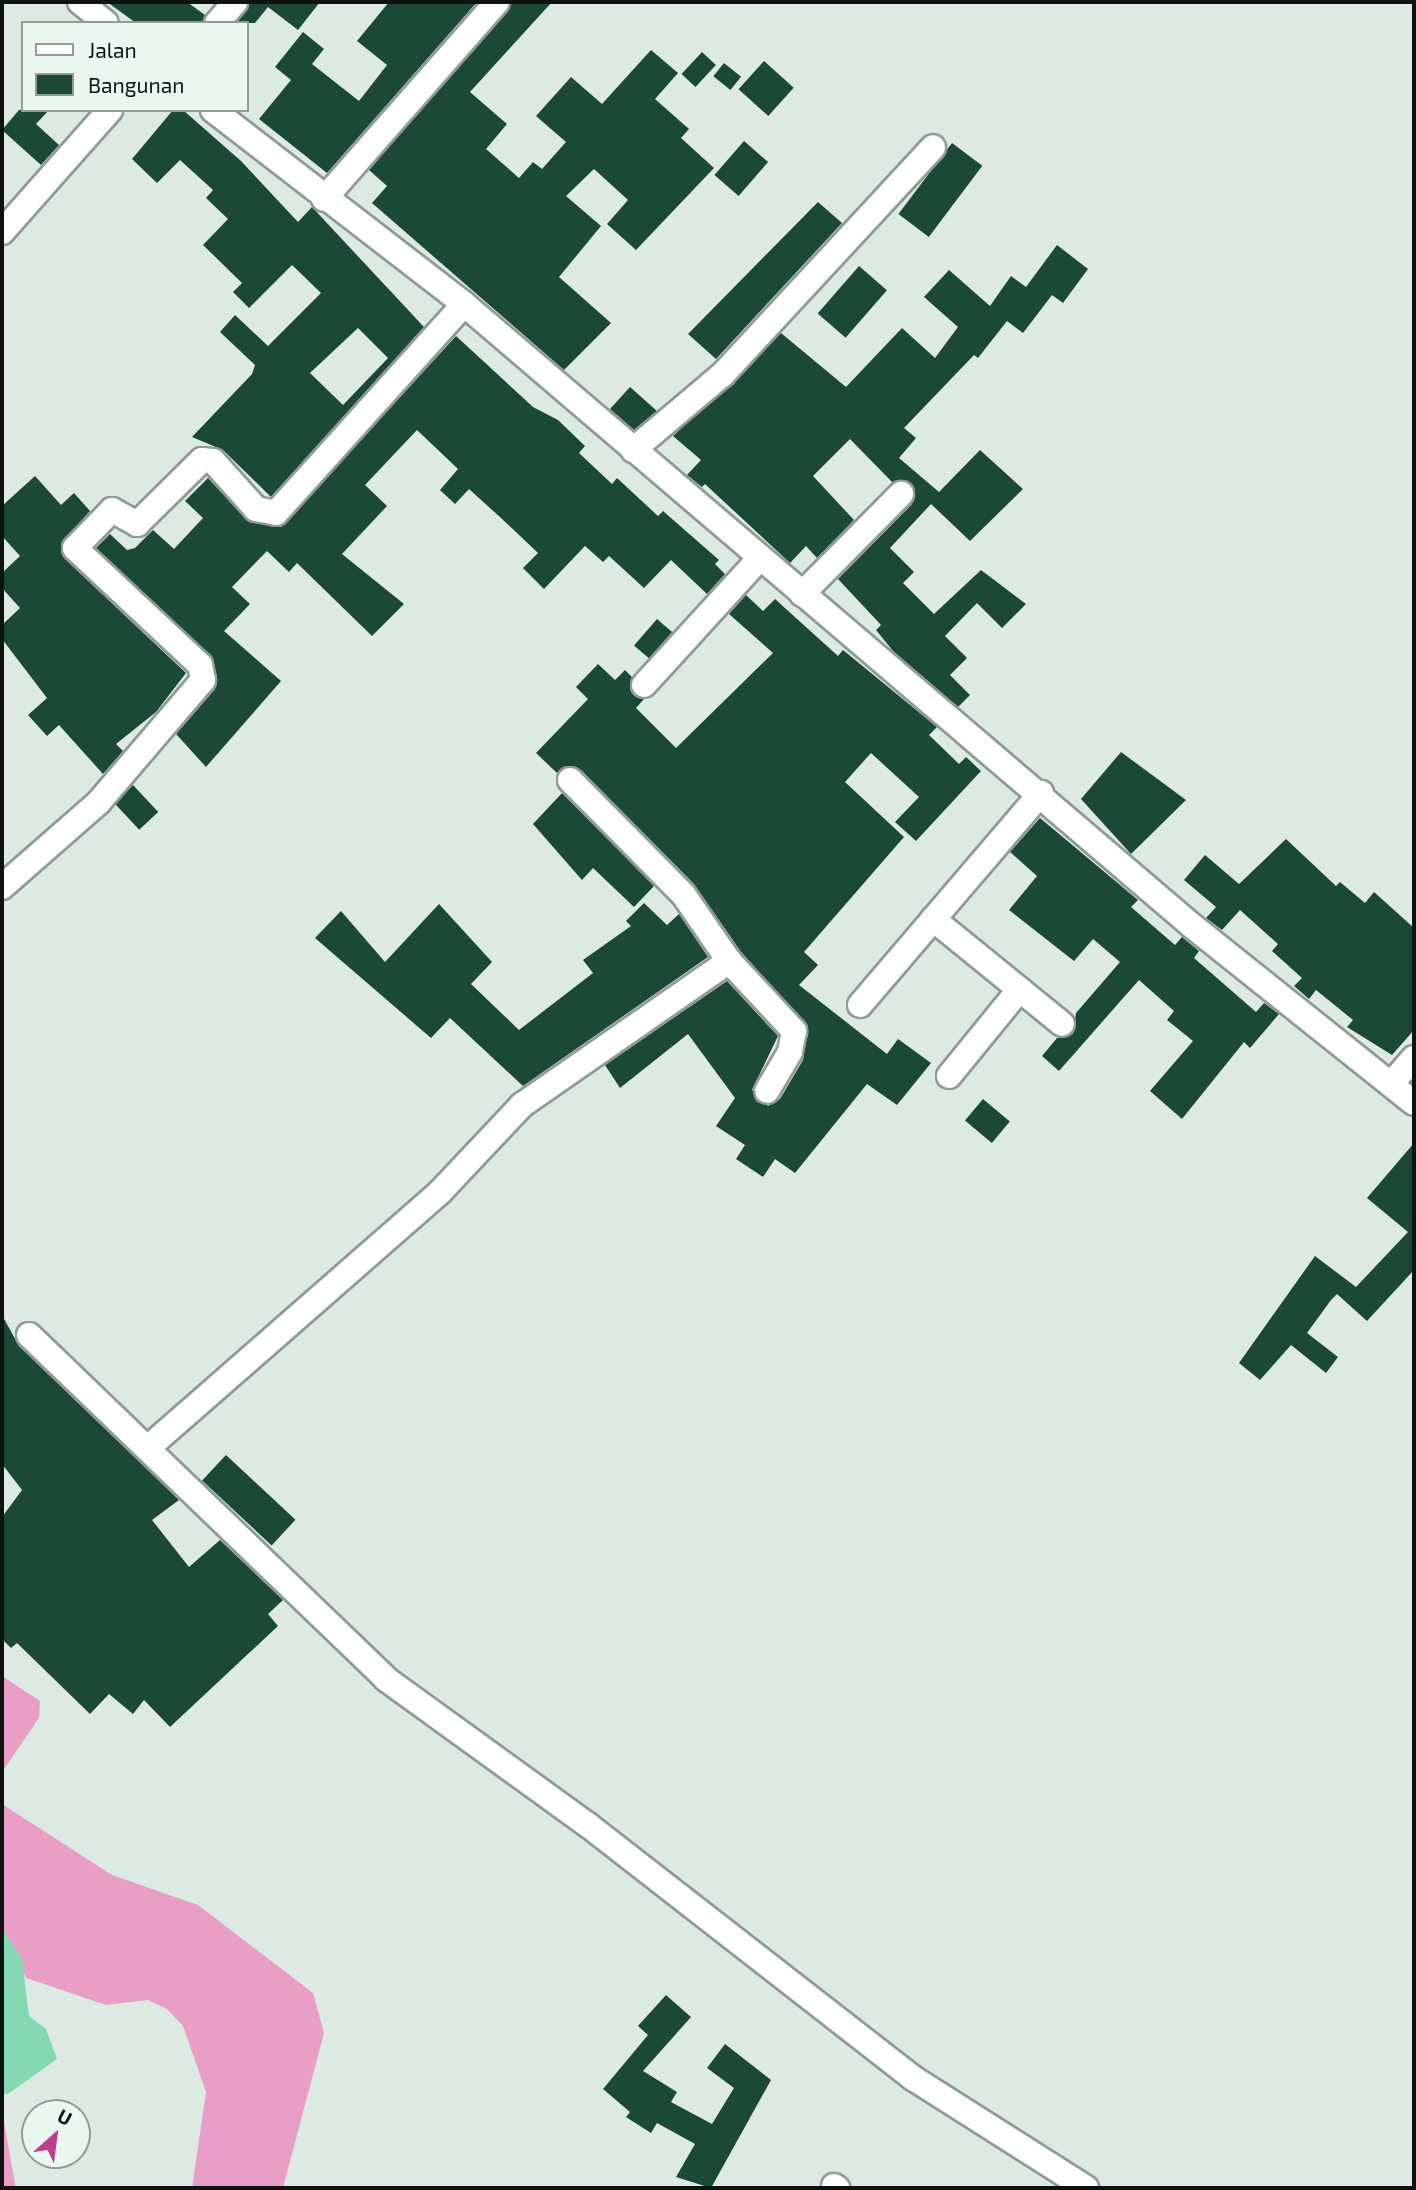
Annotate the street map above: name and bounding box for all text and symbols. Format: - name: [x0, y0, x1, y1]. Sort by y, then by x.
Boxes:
- legend: [21, 21, 248, 112]
- text: Jalan: [88, 37, 137, 62]
- text: Bangunan: [88, 72, 184, 97]
- north arrow: [21, 2099, 91, 2169]
- text: U: [54, 2104, 76, 2130]

